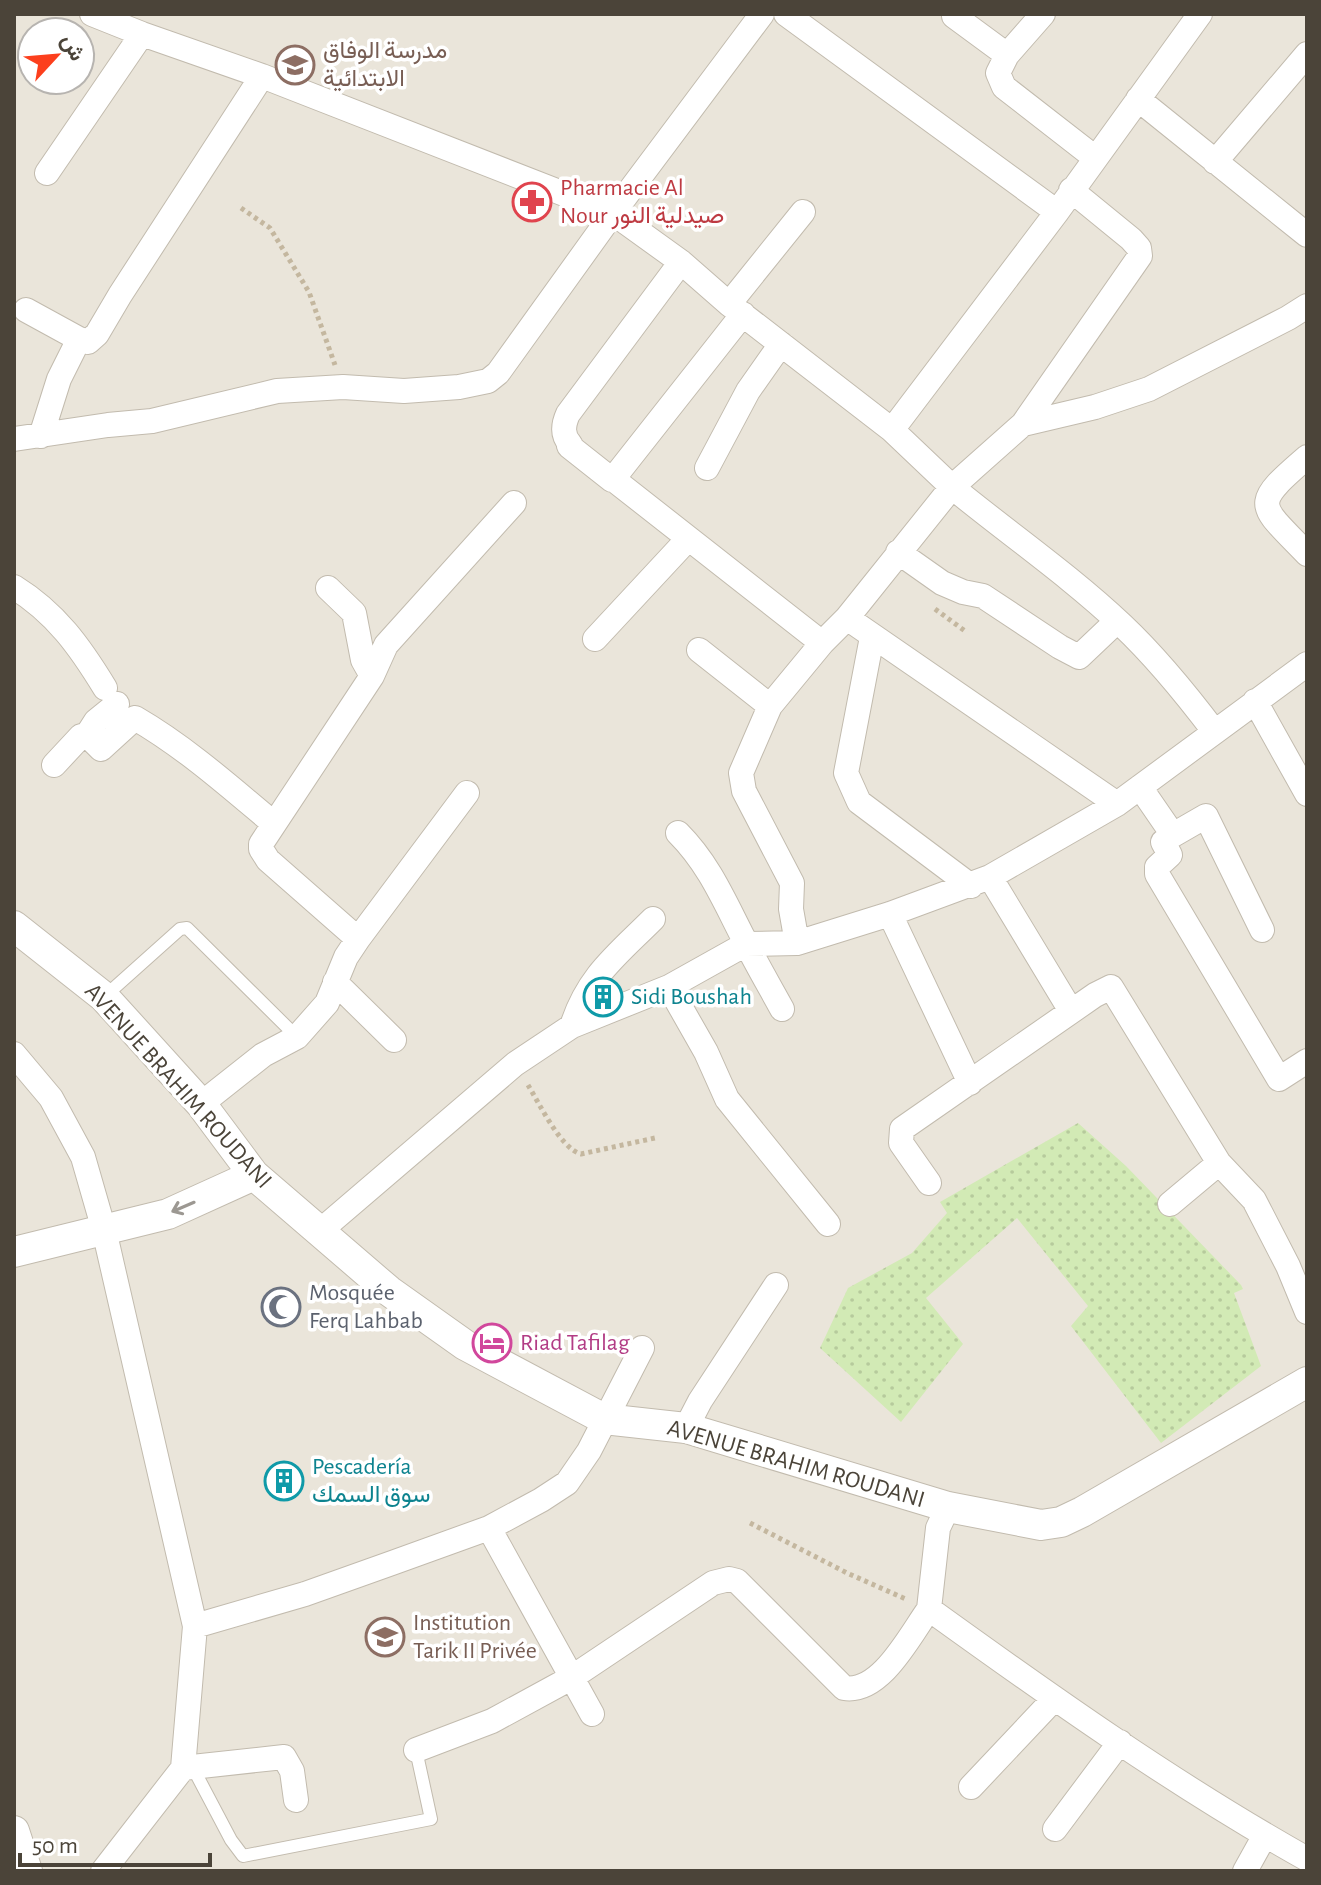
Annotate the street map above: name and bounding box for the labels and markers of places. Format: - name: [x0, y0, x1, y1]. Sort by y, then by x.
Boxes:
- place label: مدرسة الوفاق الابتدائية: [323, 39, 447, 92]
- school or university icon: مدرسة الوفاق الابتدائية: [274, 44, 316, 86]
- place label: Pharmacie Al Nour صيدلية النور: [560, 176, 724, 230]
- pharmacy icon: Pharmacie Al Nour صيدلية النور: [511, 181, 553, 223]
- building icon: Sidi Boushah: [582, 976, 624, 1018]
- place label: Sidi Boushah: [631, 985, 752, 1009]
- place label: Mosquée Ferq Lahbab: [309, 1281, 423, 1333]
- mosque icon: Mosquée Ferq Lahbab: [260, 1286, 302, 1328]
- hotel icon: Riad Tafilag: [471, 1322, 513, 1364]
- place label: Riad Tafilag: [520, 1331, 630, 1355]
- place label: Pescadería سوق السمك: [312, 1455, 431, 1509]
- building icon: Pescadería سوق السمك: [263, 1460, 305, 1502]
- place label: Institution Tarik II Privée: [413, 1611, 537, 1663]
- school or university icon: Institution Tarik II Privée: [364, 1616, 406, 1658]

